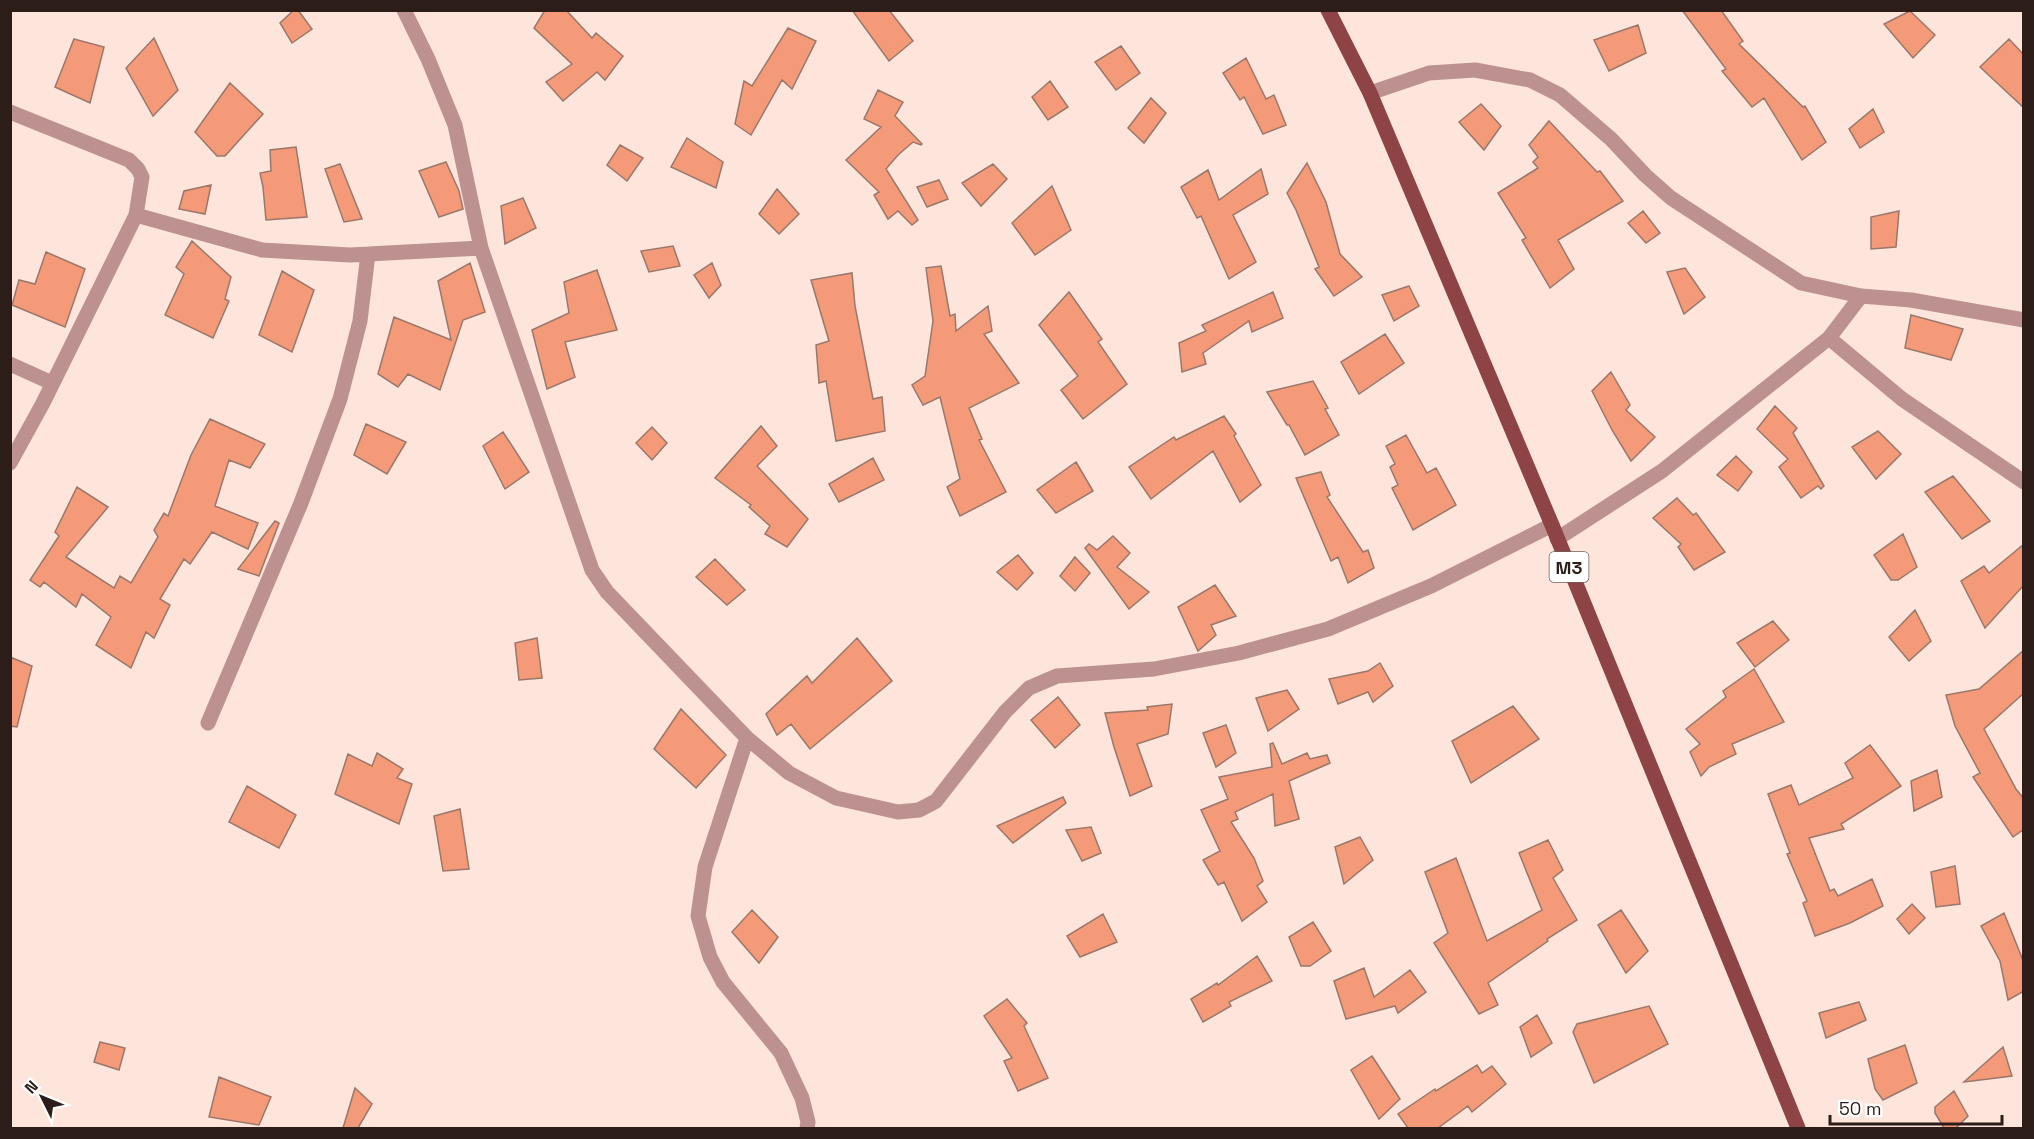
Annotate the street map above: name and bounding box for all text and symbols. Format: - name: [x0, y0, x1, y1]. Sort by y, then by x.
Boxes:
- road number: M3: [1550, 552, 1588, 582]
- north arrow: [12, 1067, 72, 1127]
- text: N: [20, 1076, 43, 1098]
- scale bar: [1830, 1088, 2002, 1126]
- text: 50 m: [1839, 1097, 1881, 1120]

